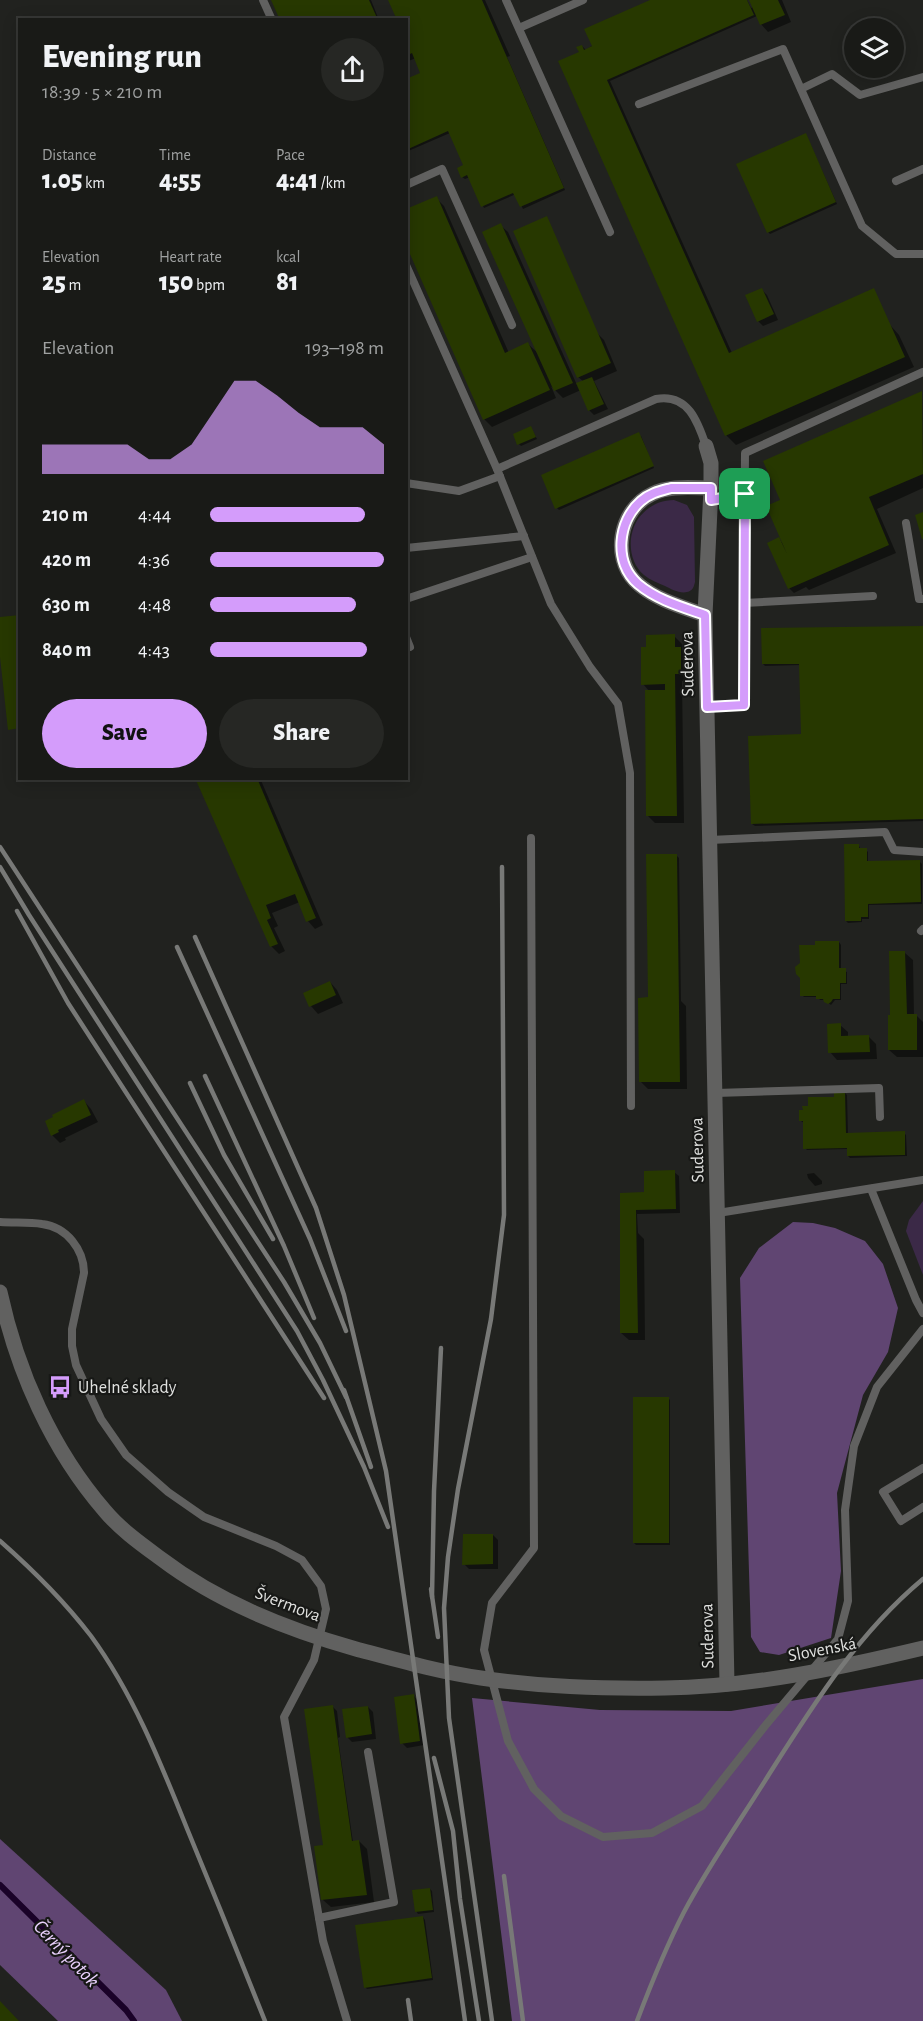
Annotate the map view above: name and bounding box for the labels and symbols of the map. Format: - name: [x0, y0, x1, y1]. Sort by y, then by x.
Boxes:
- pin: [719, 468, 770, 519]
- street label: Suderova: [678, 631, 698, 697]
- street label: Suderova: [688, 1117, 708, 1183]
- bus stop icon: Uhelné sklady: [47, 1374, 73, 1400]
- place label: Uhelné sklady: [78, 1379, 177, 1397]
- street label: Švermova: [253, 1582, 324, 1626]
- street label: Suderova: [698, 1603, 718, 1669]
- street label: Slovenská: [787, 1635, 858, 1665]
- water label: Černý potok: [30, 1915, 104, 1991]

